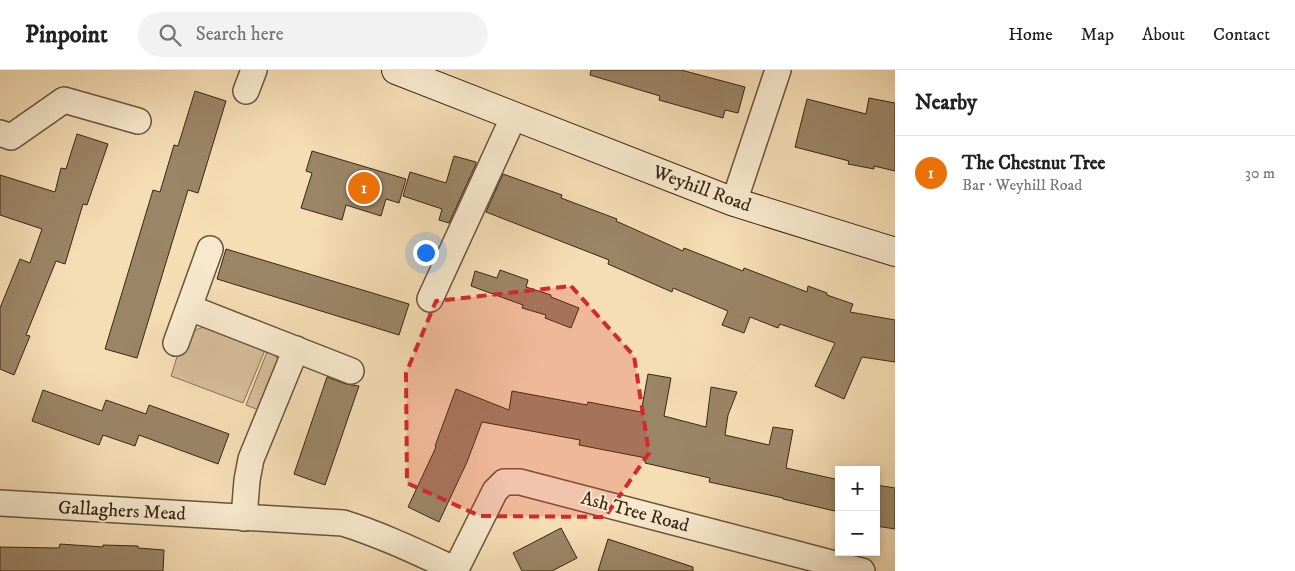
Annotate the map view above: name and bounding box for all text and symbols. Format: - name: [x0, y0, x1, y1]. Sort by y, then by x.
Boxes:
- search box: [138, 12, 488, 57]
- text: Pinpoint: [25, 20, 108, 50]
- icon: search: [156, 21, 184, 49]
- text: Search here: [196, 23, 284, 46]
- text: Home: [1008, 24, 1053, 46]
- text: Map: [1081, 24, 1114, 46]
- text: About: [1142, 24, 1185, 46]
- text: Contact: [1213, 24, 1270, 46]
- text: Nearby: [915, 90, 977, 116]
- text: The Chestnut Tree: [962, 152, 1105, 175]
- street label: Weyhill Road: [649, 160, 755, 218]
- text: 1: [928, 163, 934, 183]
- text: 30 m: [1245, 163, 1275, 183]
- pin: 1: [348, 169, 380, 207]
- text: Bar · Weyhill Road: [962, 175, 1082, 195]
- your location: [413, 240, 439, 266]
- map controls: [835, 466, 880, 556]
- button: +: [835, 466, 880, 511]
- street label: Ash Tree Road: [578, 487, 692, 538]
- street label: Gallaghers Mead: [58, 496, 187, 526]
- button: −: [835, 511, 880, 556]

